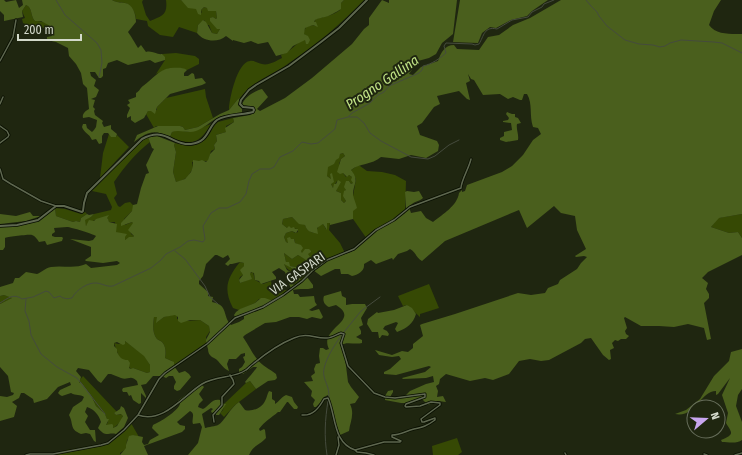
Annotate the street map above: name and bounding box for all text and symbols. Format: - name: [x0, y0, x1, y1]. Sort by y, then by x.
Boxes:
- scale bar: [18, 16, 81, 42]
- text: 200 m: [24, 23, 54, 37]
- water label: Progno Gallina: [342, 52, 422, 113]
- street label: VIA GASPARI: [267, 249, 328, 298]
- north arrow: [686, 399, 726, 439]
- text: N: [708, 411, 722, 421]

